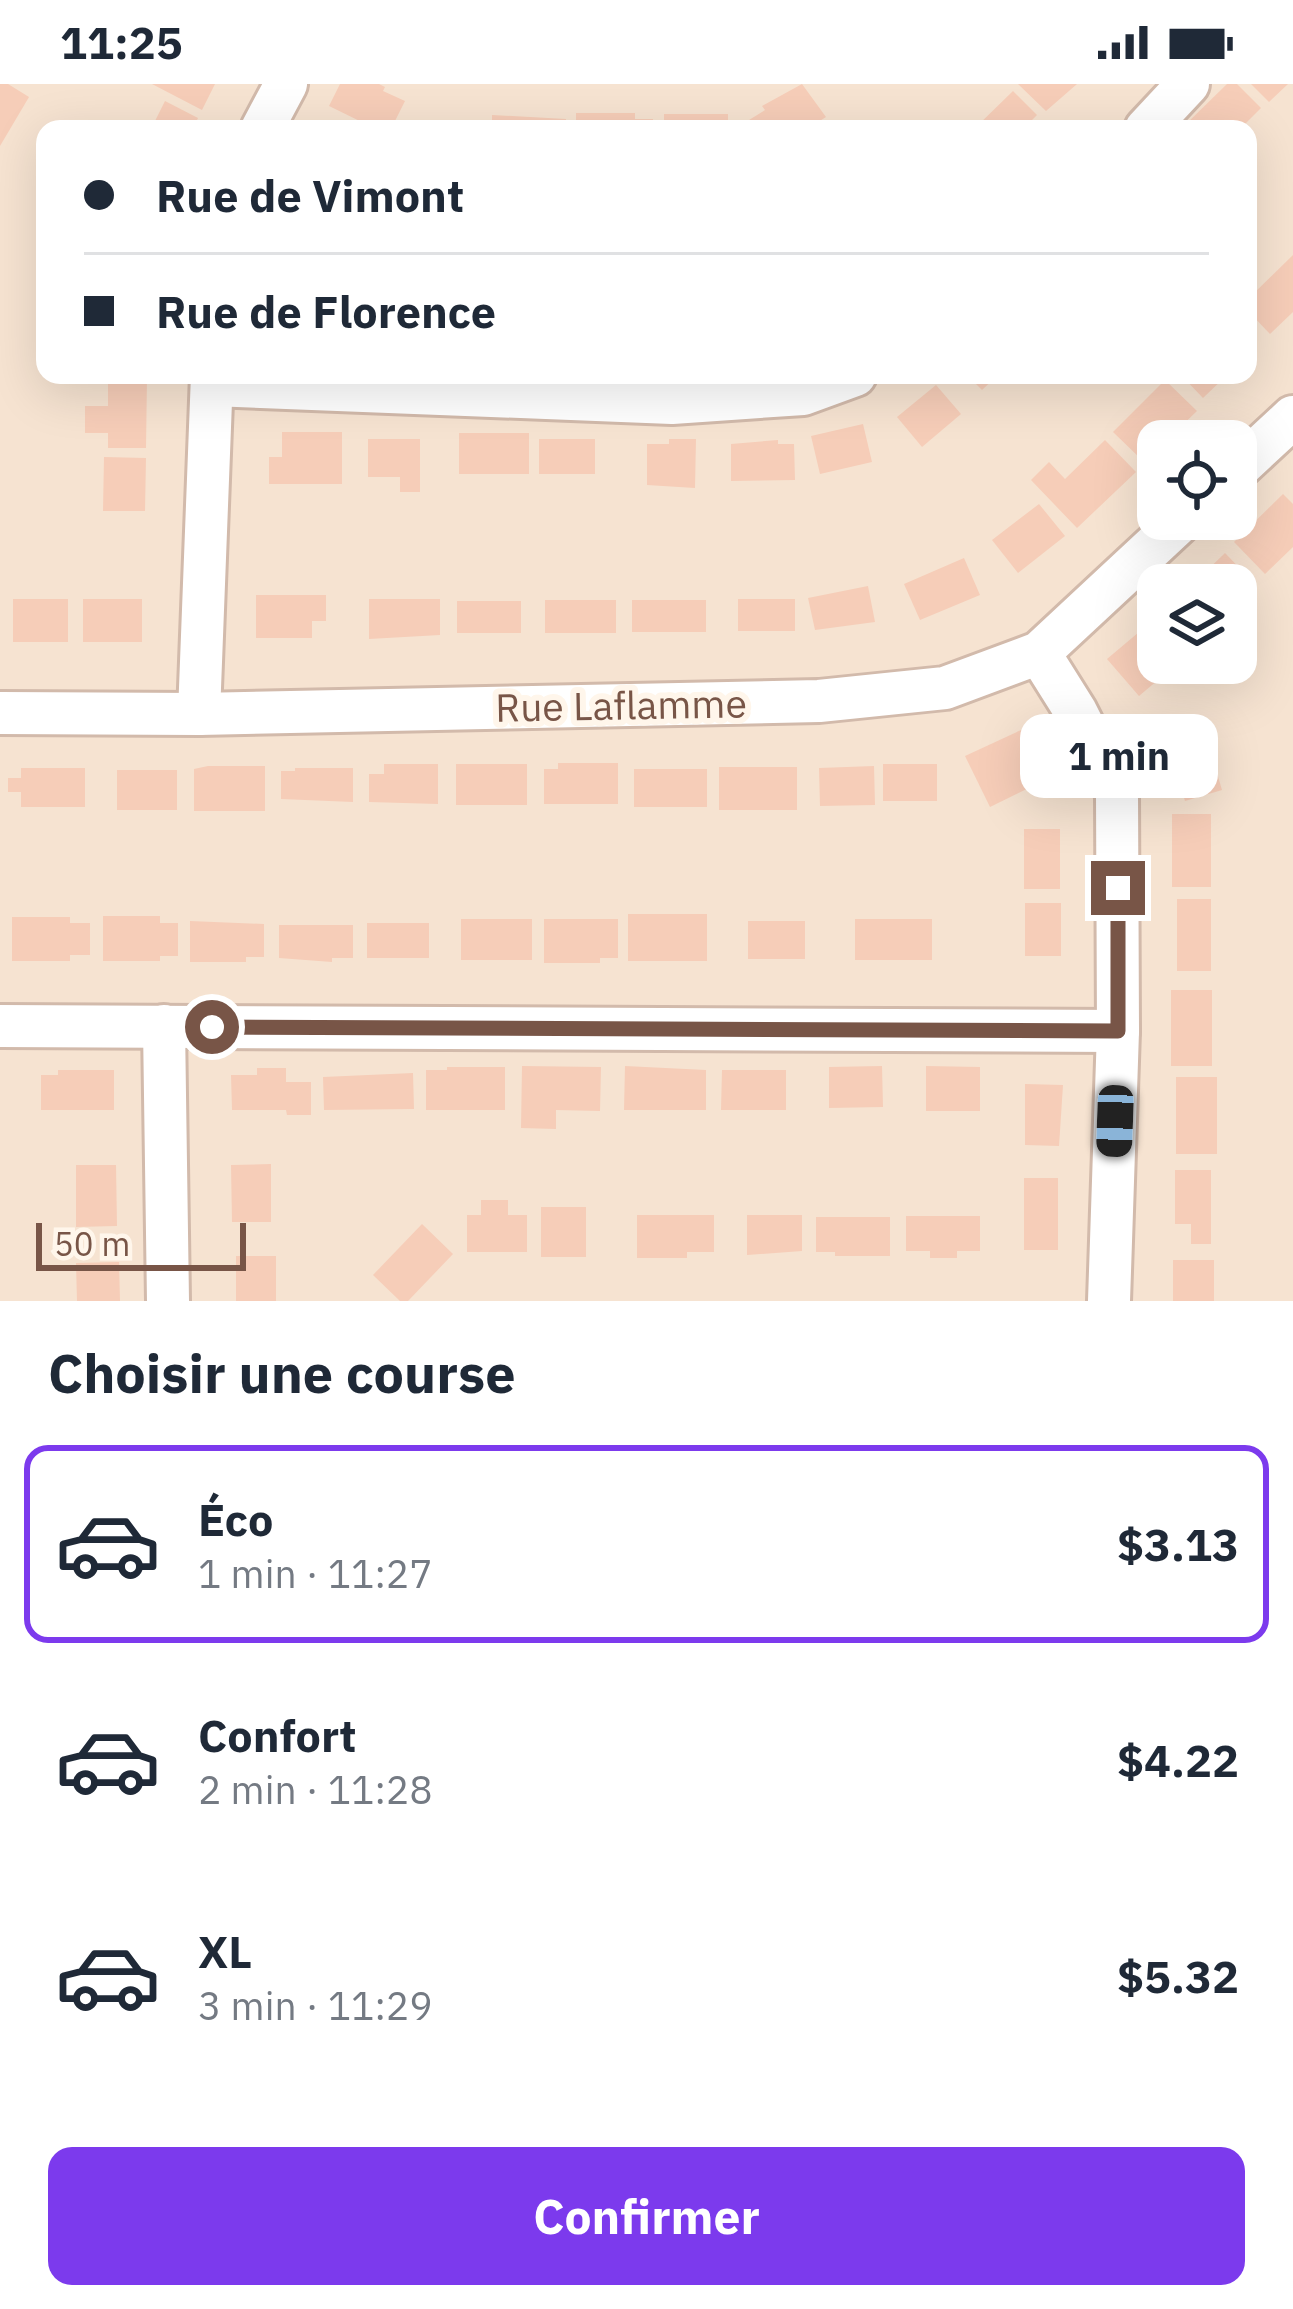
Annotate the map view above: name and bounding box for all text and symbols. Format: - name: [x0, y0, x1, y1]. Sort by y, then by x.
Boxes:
- text: 11:25: [60, 13, 183, 71]
- text: Rue de Vimont: [156, 166, 464, 224]
- text: Rue de Florence: [156, 282, 496, 340]
- map controls: [1137, 420, 1257, 684]
- button: locate: [1137, 420, 1257, 540]
- button: layers: [1137, 564, 1257, 684]
- street label: Rue Laflamme: [495, 677, 747, 733]
- callout: 1 min: [1019, 714, 1217, 798]
- text: 1 min: [1068, 730, 1170, 781]
- route end: [1091, 861, 1145, 915]
- route start: [185, 1000, 239, 1054]
- car: [1096, 1084, 1134, 1158]
- scale bar: [36, 1217, 246, 1270]
- text: 50 m: [54, 1222, 130, 1265]
- text: Choisir une course: [48, 1338, 516, 1408]
- icon: car: [54, 1490, 162, 1598]
- text: Éco: [198, 1490, 273, 1548]
- text: $3.13: [1117, 1515, 1239, 1573]
- text: 1 min · 11:27: [198, 1548, 433, 1599]
- icon: car: [54, 1706, 162, 1814]
- text: Confort: [198, 1706, 357, 1764]
- text: $4.22: [1117, 1731, 1239, 1789]
- text: 2 min · 11:28: [198, 1764, 433, 1815]
- icon: car: [54, 1922, 162, 2030]
- text: XL: [198, 1922, 252, 1980]
- text: $5.32: [1117, 1947, 1239, 2005]
- text: 3 min · 11:29: [198, 1980, 433, 2031]
- button: Confirmer: [48, 2147, 1245, 2285]

